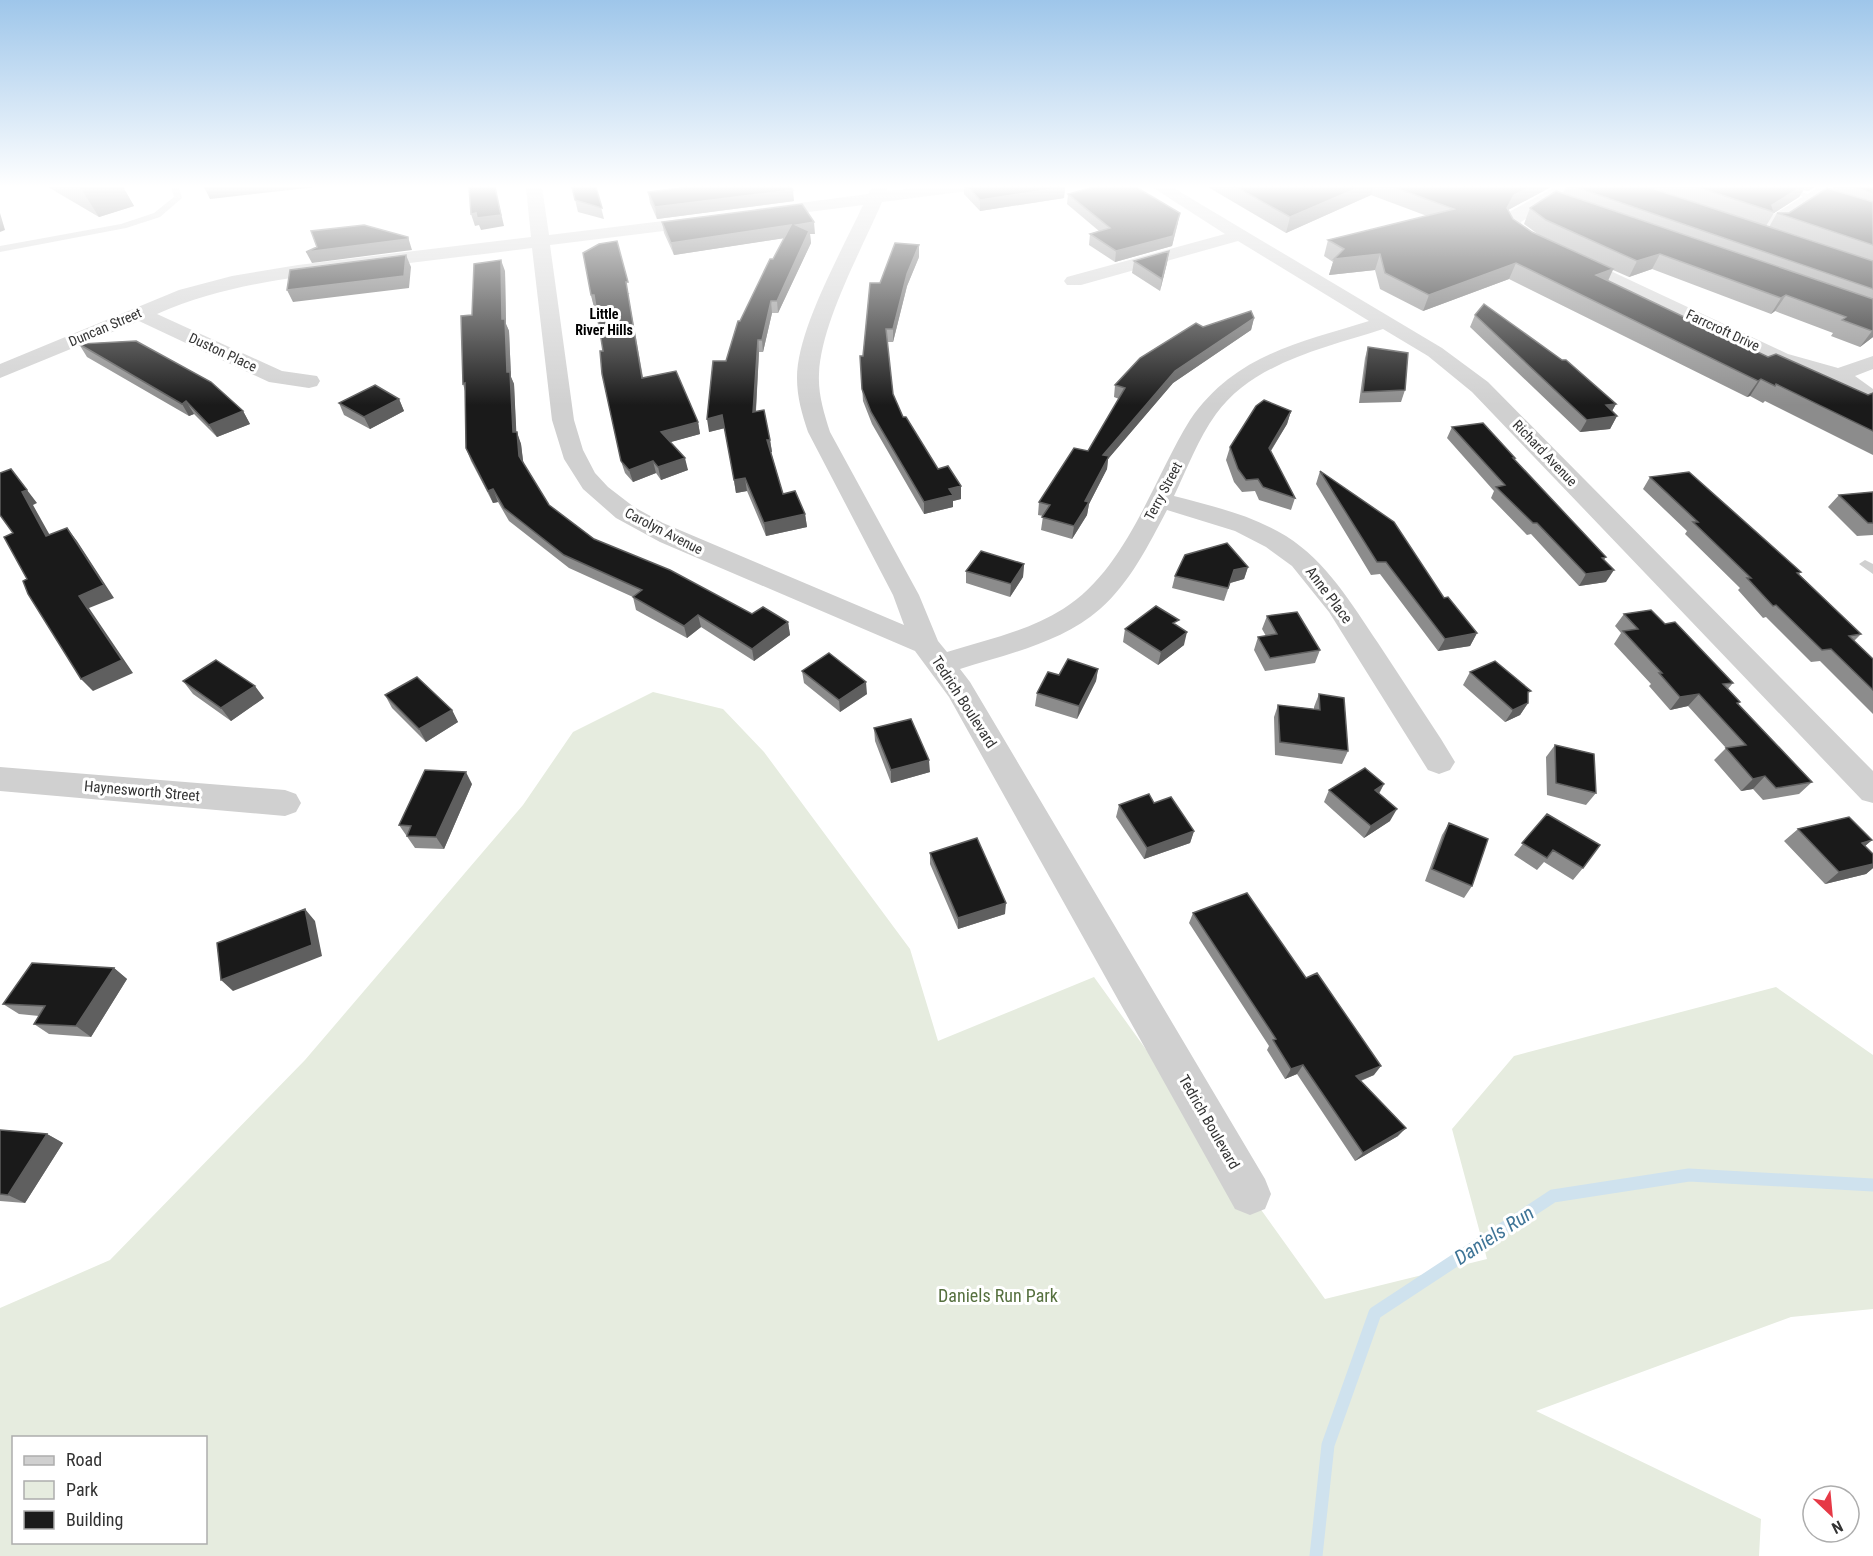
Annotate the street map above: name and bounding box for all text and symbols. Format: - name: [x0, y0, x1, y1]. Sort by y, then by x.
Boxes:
- street label: Duncan Street: [66, 304, 144, 350]
- district label: Little River Hills: [575, 306, 633, 338]
- street label: Farrcroft Drive: [1684, 306, 1763, 354]
- street label: Duston Place: [187, 329, 260, 375]
- street label: Richard Avenue: [1510, 417, 1581, 490]
- street label: Terry Street: [1141, 459, 1185, 523]
- street label: Carolyn Avenue: [622, 505, 706, 558]
- street label: Anne Place: [1302, 563, 1356, 627]
- street label: Tedrich Boulevard: [928, 653, 1000, 751]
- street label: Haynesworth Street: [83, 777, 201, 805]
- street label: Tedrich Boulevard: [1175, 1072, 1243, 1172]
- water label: Daniels Run: [1450, 1200, 1538, 1270]
- park label: Daniels Run Park: [938, 1285, 1058, 1306]
- legend: [12, 1436, 207, 1544]
- text: Road: [66, 1449, 102, 1470]
- text: Park: [66, 1479, 98, 1500]
- north arrow: [1801, 1484, 1861, 1544]
- text: Building: [66, 1509, 123, 1530]
- text: N: [1829, 1516, 1846, 1538]

